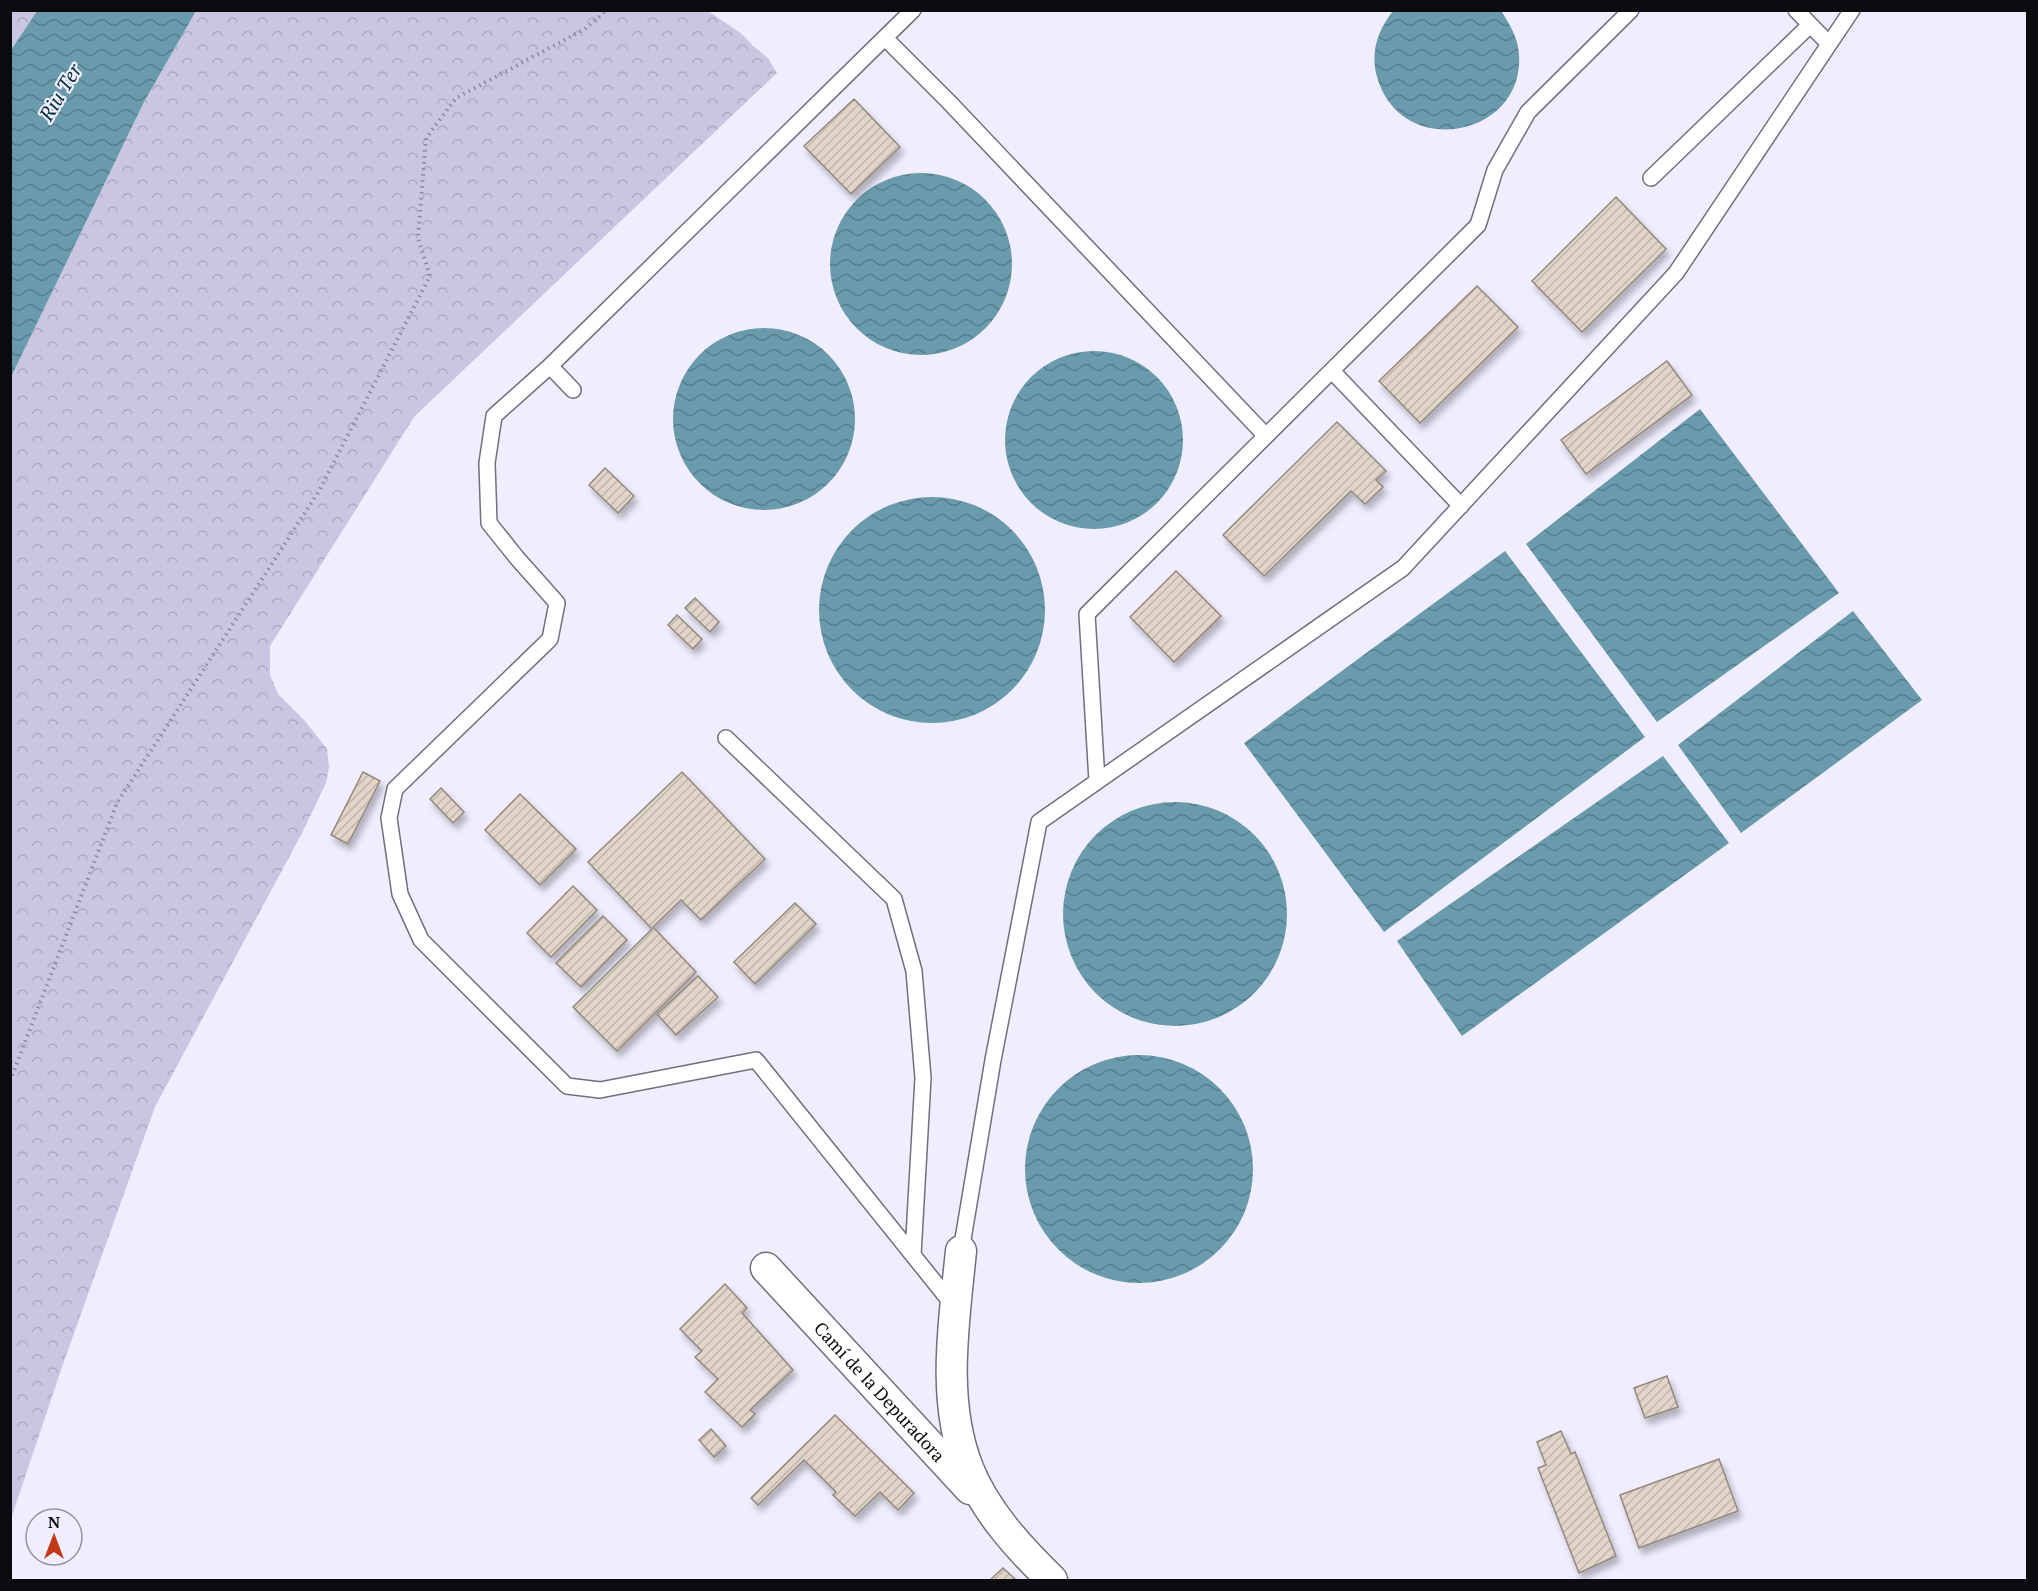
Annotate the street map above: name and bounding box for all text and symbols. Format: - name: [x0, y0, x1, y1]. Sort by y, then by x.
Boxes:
- water label: Riu Ter: [32, 57, 88, 126]
- street label: Camí de la Depuradora: [809, 1316, 951, 1467]
- north arrow: [24, 1507, 84, 1567]
- text: N: [48, 1511, 60, 1533]

